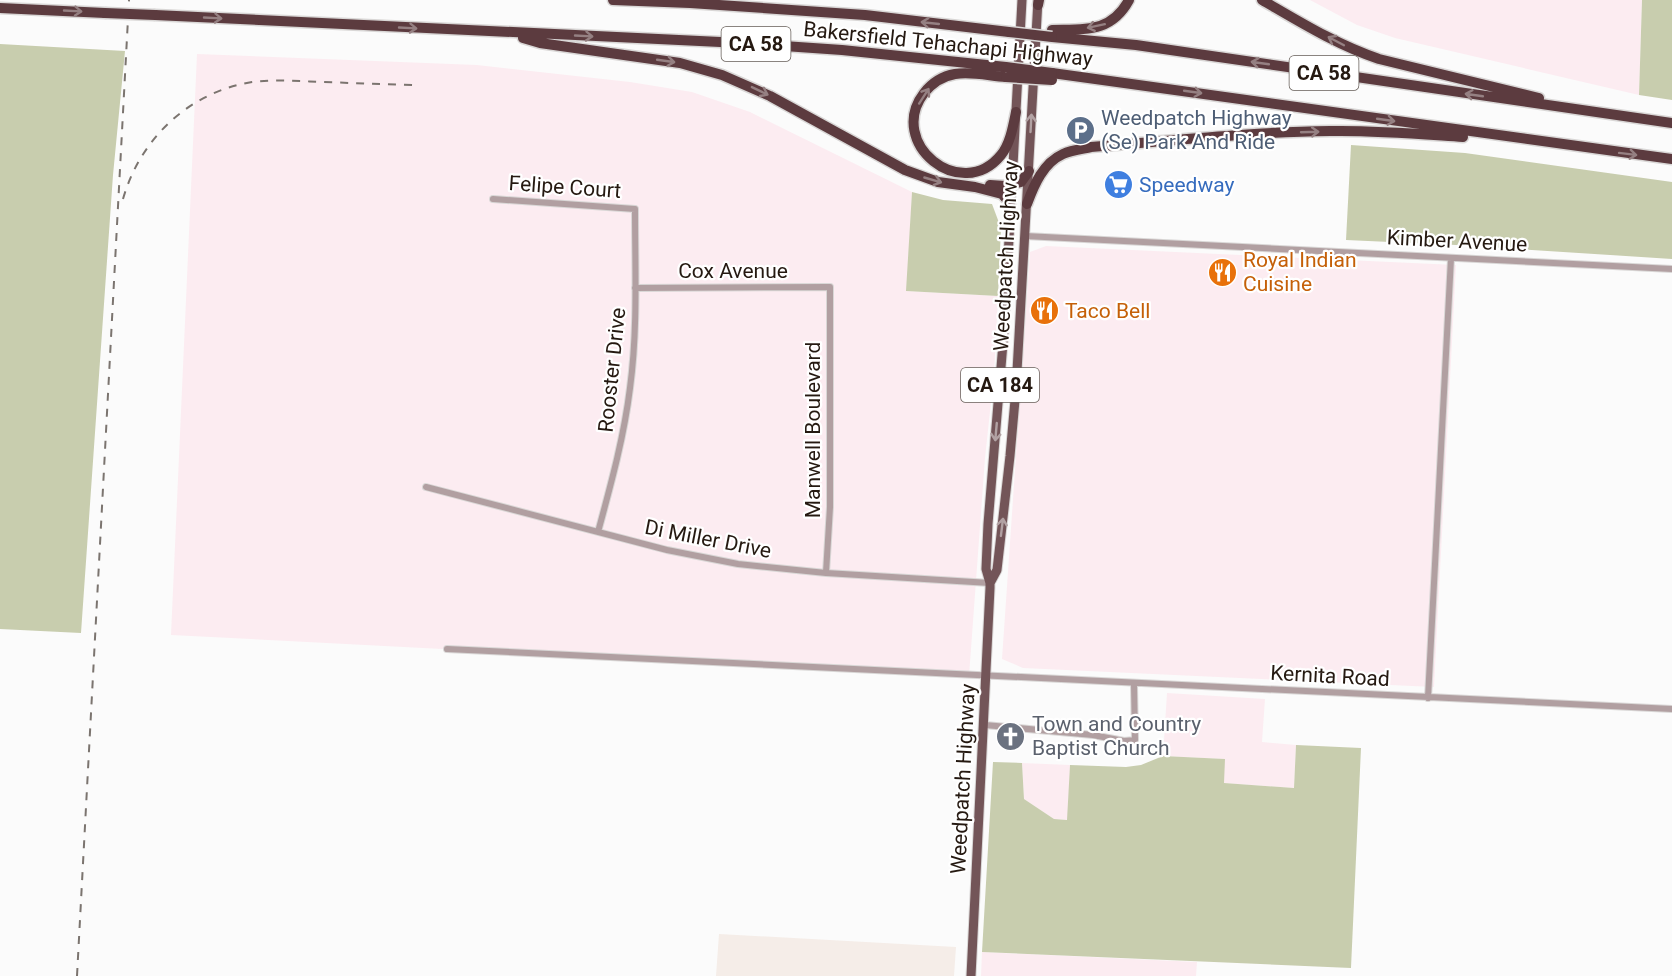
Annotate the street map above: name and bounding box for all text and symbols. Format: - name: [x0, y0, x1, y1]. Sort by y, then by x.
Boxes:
- one-way arrow: [63, 6, 83, 17]
- one-way arrow: [203, 13, 223, 24]
- street label: Bakersfield Tehachapi Highway: [802, 17, 1094, 71]
- one-way arrow: [920, 17, 940, 28]
- one-way arrow: [1087, 21, 1106, 33]
- one-way arrow: [398, 23, 417, 34]
- road number: CA 58: [722, 27, 790, 61]
- one-way arrow: [574, 31, 594, 42]
- one-way arrow: [1328, 35, 1345, 47]
- one-way arrow: [655, 55, 675, 66]
- road number: CA 58: [1290, 56, 1358, 90]
- one-way arrow: [1251, 58, 1271, 69]
- one-way arrow: [751, 85, 768, 97]
- one-way arrow: [917, 87, 930, 104]
- one-way arrow: [1183, 87, 1203, 98]
- one-way arrow: [1465, 89, 1485, 100]
- place label: Weedpatch Highway (Se) Park And Ride: [1101, 106, 1292, 154]
- one-way arrow: [1026, 113, 1037, 133]
- parking icon: Weedpatch Highway (Se) Park And Ride: [1064, 114, 1096, 146]
- one-way arrow: [1376, 114, 1396, 125]
- one-way arrow: [1299, 126, 1319, 137]
- one-way arrow: [1618, 148, 1638, 159]
- street label: Weedpatch Highway: [989, 160, 1023, 352]
- supermarket icon: Speedway: [1102, 169, 1134, 201]
- street label: Felipe Court: [508, 171, 622, 203]
- place label: Speedway: [1139, 173, 1234, 197]
- one-way arrow: [923, 175, 942, 186]
- street label: Kimber Avenue: [1386, 225, 1528, 257]
- place label: Royal Indian Cuisine: [1243, 248, 1357, 296]
- restaurant icon: Royal Indian Cuisine: [1206, 256, 1238, 288]
- street label: Cox Avenue: [678, 259, 788, 283]
- restaurant icon: Taco Bell: [1028, 295, 1060, 327]
- place label: Taco Bell: [1065, 299, 1150, 323]
- street label: Rooster Drive: [594, 306, 630, 434]
- street label: Manwell Boulevard: [801, 342, 825, 518]
- road number: CA 184: [961, 368, 1039, 402]
- one-way arrow: [990, 422, 1001, 442]
- street label: Di Miller Drive: [643, 515, 773, 563]
- one-way arrow: [997, 517, 1008, 537]
- street label: Kernita Road: [1270, 661, 1390, 691]
- street label: Weedpatch Highway: [946, 683, 980, 875]
- place label: Town and Country Baptist Church: [1032, 712, 1201, 760]
- church icon: Town and Country Baptist Church: [995, 720, 1027, 752]

